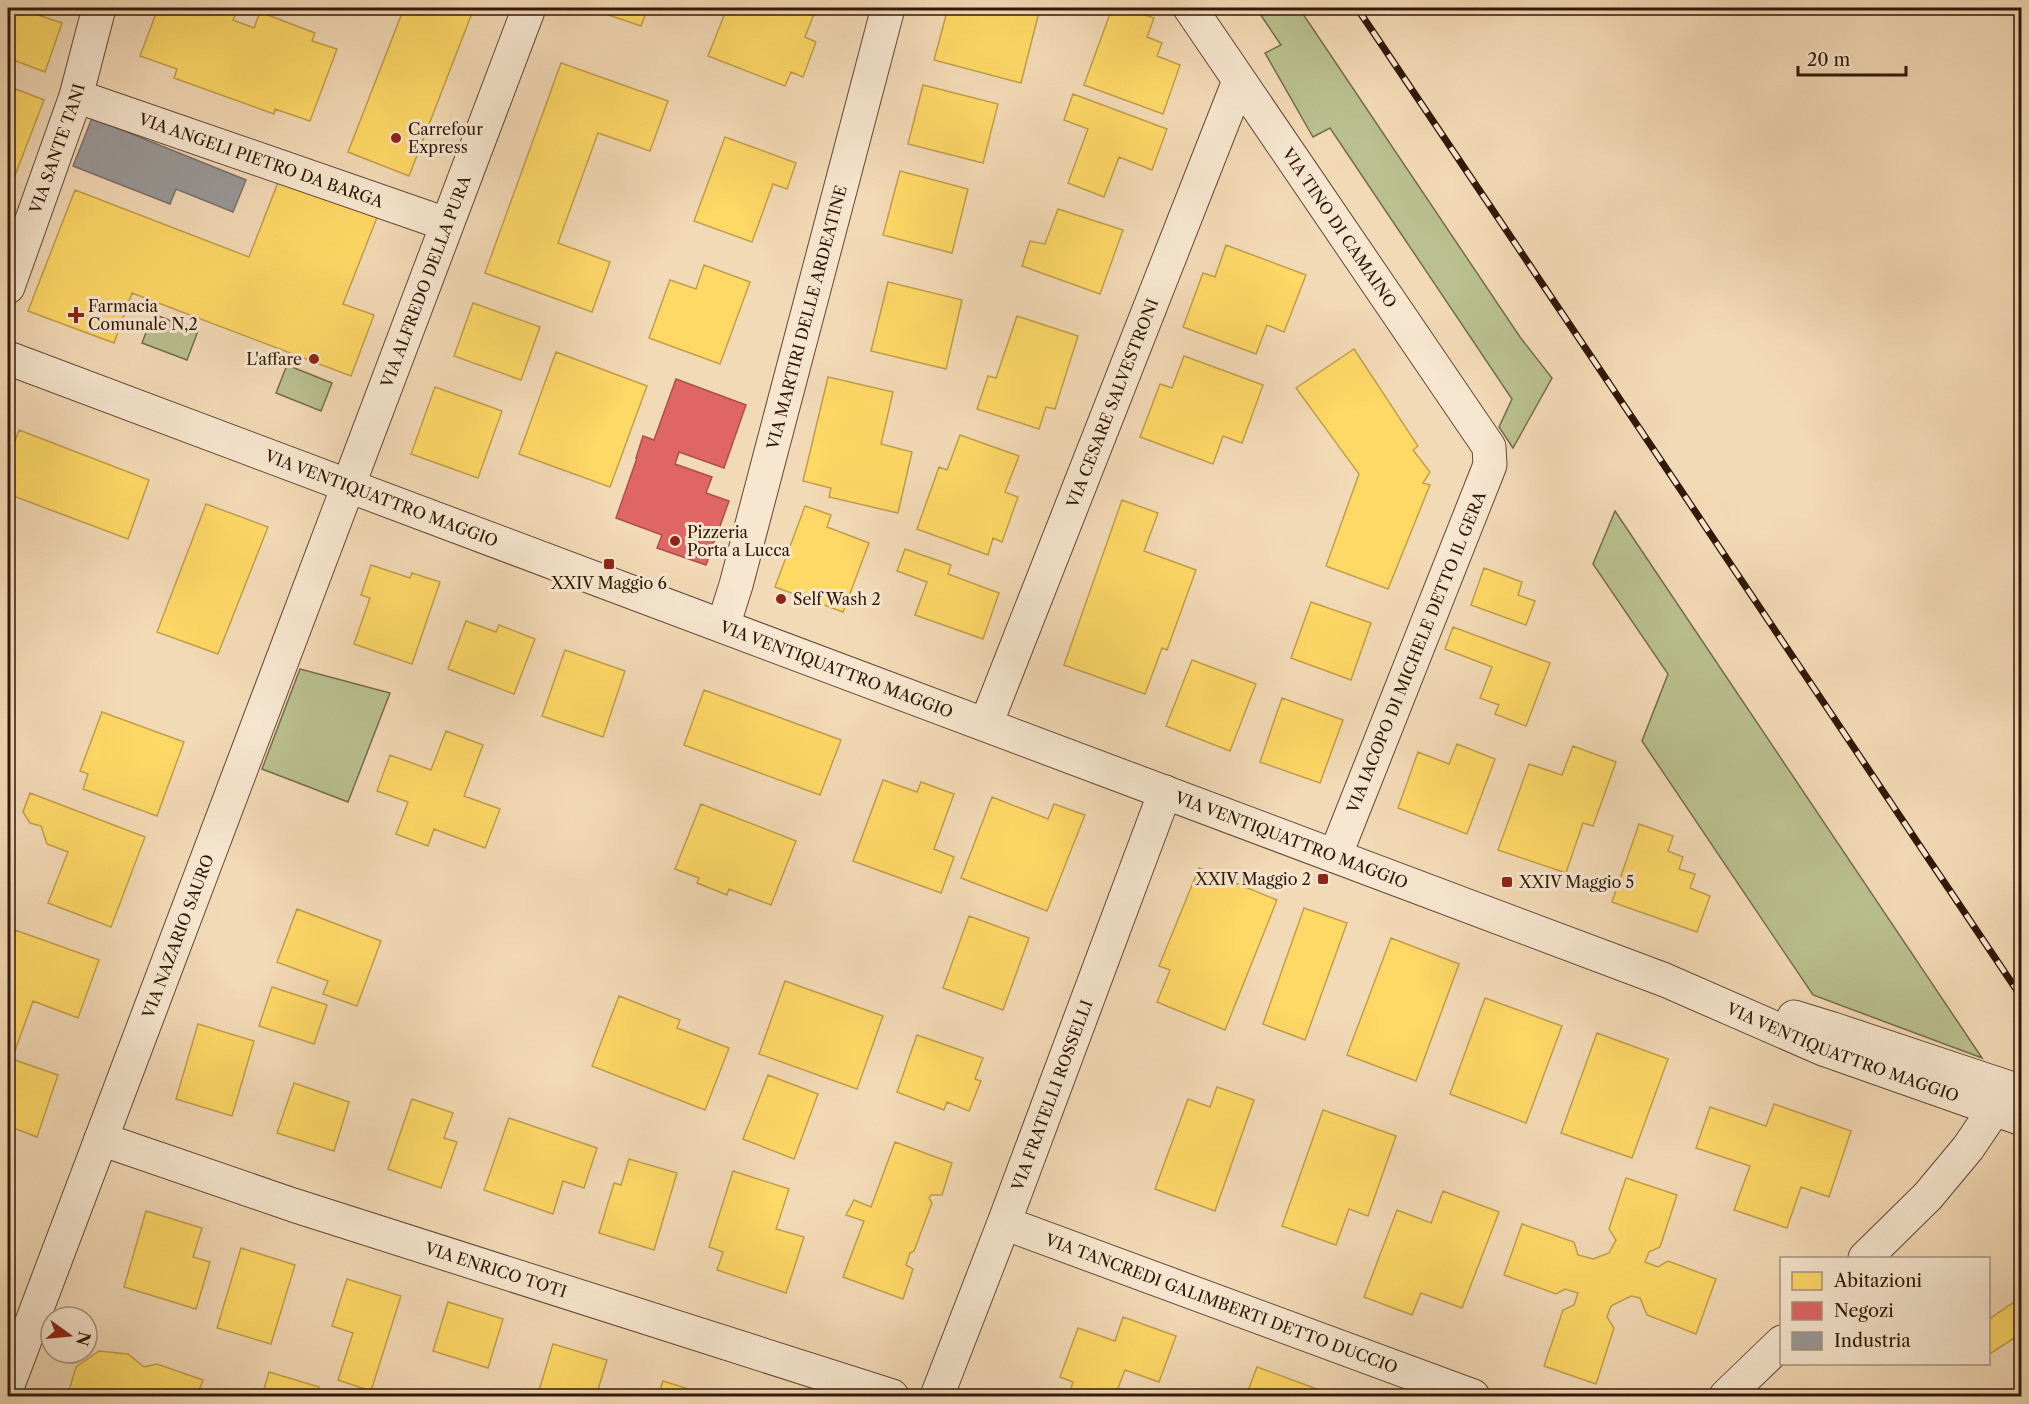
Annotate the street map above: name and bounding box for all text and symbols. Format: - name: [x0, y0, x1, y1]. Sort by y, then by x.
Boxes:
- scale bar: [1798, 39, 1906, 77]
- text: 20 m: [1807, 49, 1851, 71]
- street label: VIA SANTE TANI: [25, 81, 89, 217]
- street label: VIA ANGELI PIETRO DA BARGA: [135, 108, 387, 212]
- place label: Carrefour Express: [408, 119, 483, 157]
- marker: Carrefour Express: [389, 131, 403, 145]
- street label: VIA TINO DI CAMAINO: [1278, 143, 1401, 312]
- street label: VIA ALFREDO DELLA PURA: [376, 171, 475, 391]
- street label: VIA MARTIRI DELLE ARDEATINE: [762, 183, 851, 452]
- street label: VIA CESARE SALVESTRONI: [1062, 295, 1162, 511]
- place label: Farmacia Comunale N,2: [88, 296, 198, 334]
- marker: Farmacia Comunale N,2: [69, 308, 83, 322]
- place label: L'affare: [246, 349, 302, 369]
- marker: L'affare: [307, 352, 321, 366]
- street label: VIA VENTIQUATTRO MAGGIO: [261, 445, 501, 551]
- street label: VIA IACOPO DI MICHELE DETTO IL GERA: [1342, 487, 1490, 817]
- place label: Pizzeria Porta a Lucca: [687, 522, 791, 560]
- marker: Pizzeria Porta a Lucca: [668, 534, 682, 548]
- marker: XXIV Maggio 6: [602, 557, 616, 571]
- place label: XXIV Maggio 6: [550, 573, 667, 593]
- place label: Self Wash 2: [793, 589, 881, 609]
- marker: Self Wash 2: [774, 592, 788, 606]
- street label: VIA VENTIQUATTRO MAGGIO: [716, 616, 956, 722]
- street label: VIA VENTIQUATTRO MAGGIO: [1171, 787, 1411, 893]
- street label: VIA NAZARIO SAURO: [137, 851, 218, 1022]
- place label: XXIV Maggio 2: [1194, 869, 1311, 889]
- marker: XXIV Maggio 2: [1316, 872, 1330, 886]
- place label: XXIV Maggio 5: [1518, 872, 1634, 892]
- marker: XXIV Maggio 5: [1500, 875, 1514, 889]
- street label: VIA FRATELLI ROSSELLI: [1007, 997, 1097, 1194]
- street label: VIA VENTIQUATTRO MAGGIO: [1723, 998, 1962, 1106]
- street label: VIA TANCREDI GALIMBERTI DETTO DUCCIO: [1042, 1229, 1401, 1377]
- street label: VIA ENRICO TOTI: [422, 1237, 569, 1302]
- legend: [1780, 1257, 1990, 1365]
- text: Abitazioni: [1833, 1270, 1923, 1292]
- text: Negozi: [1834, 1300, 1894, 1322]
- north arrow: [39, 1305, 99, 1365]
- text: N: [72, 1330, 95, 1348]
- text: Industria: [1834, 1330, 1911, 1352]

